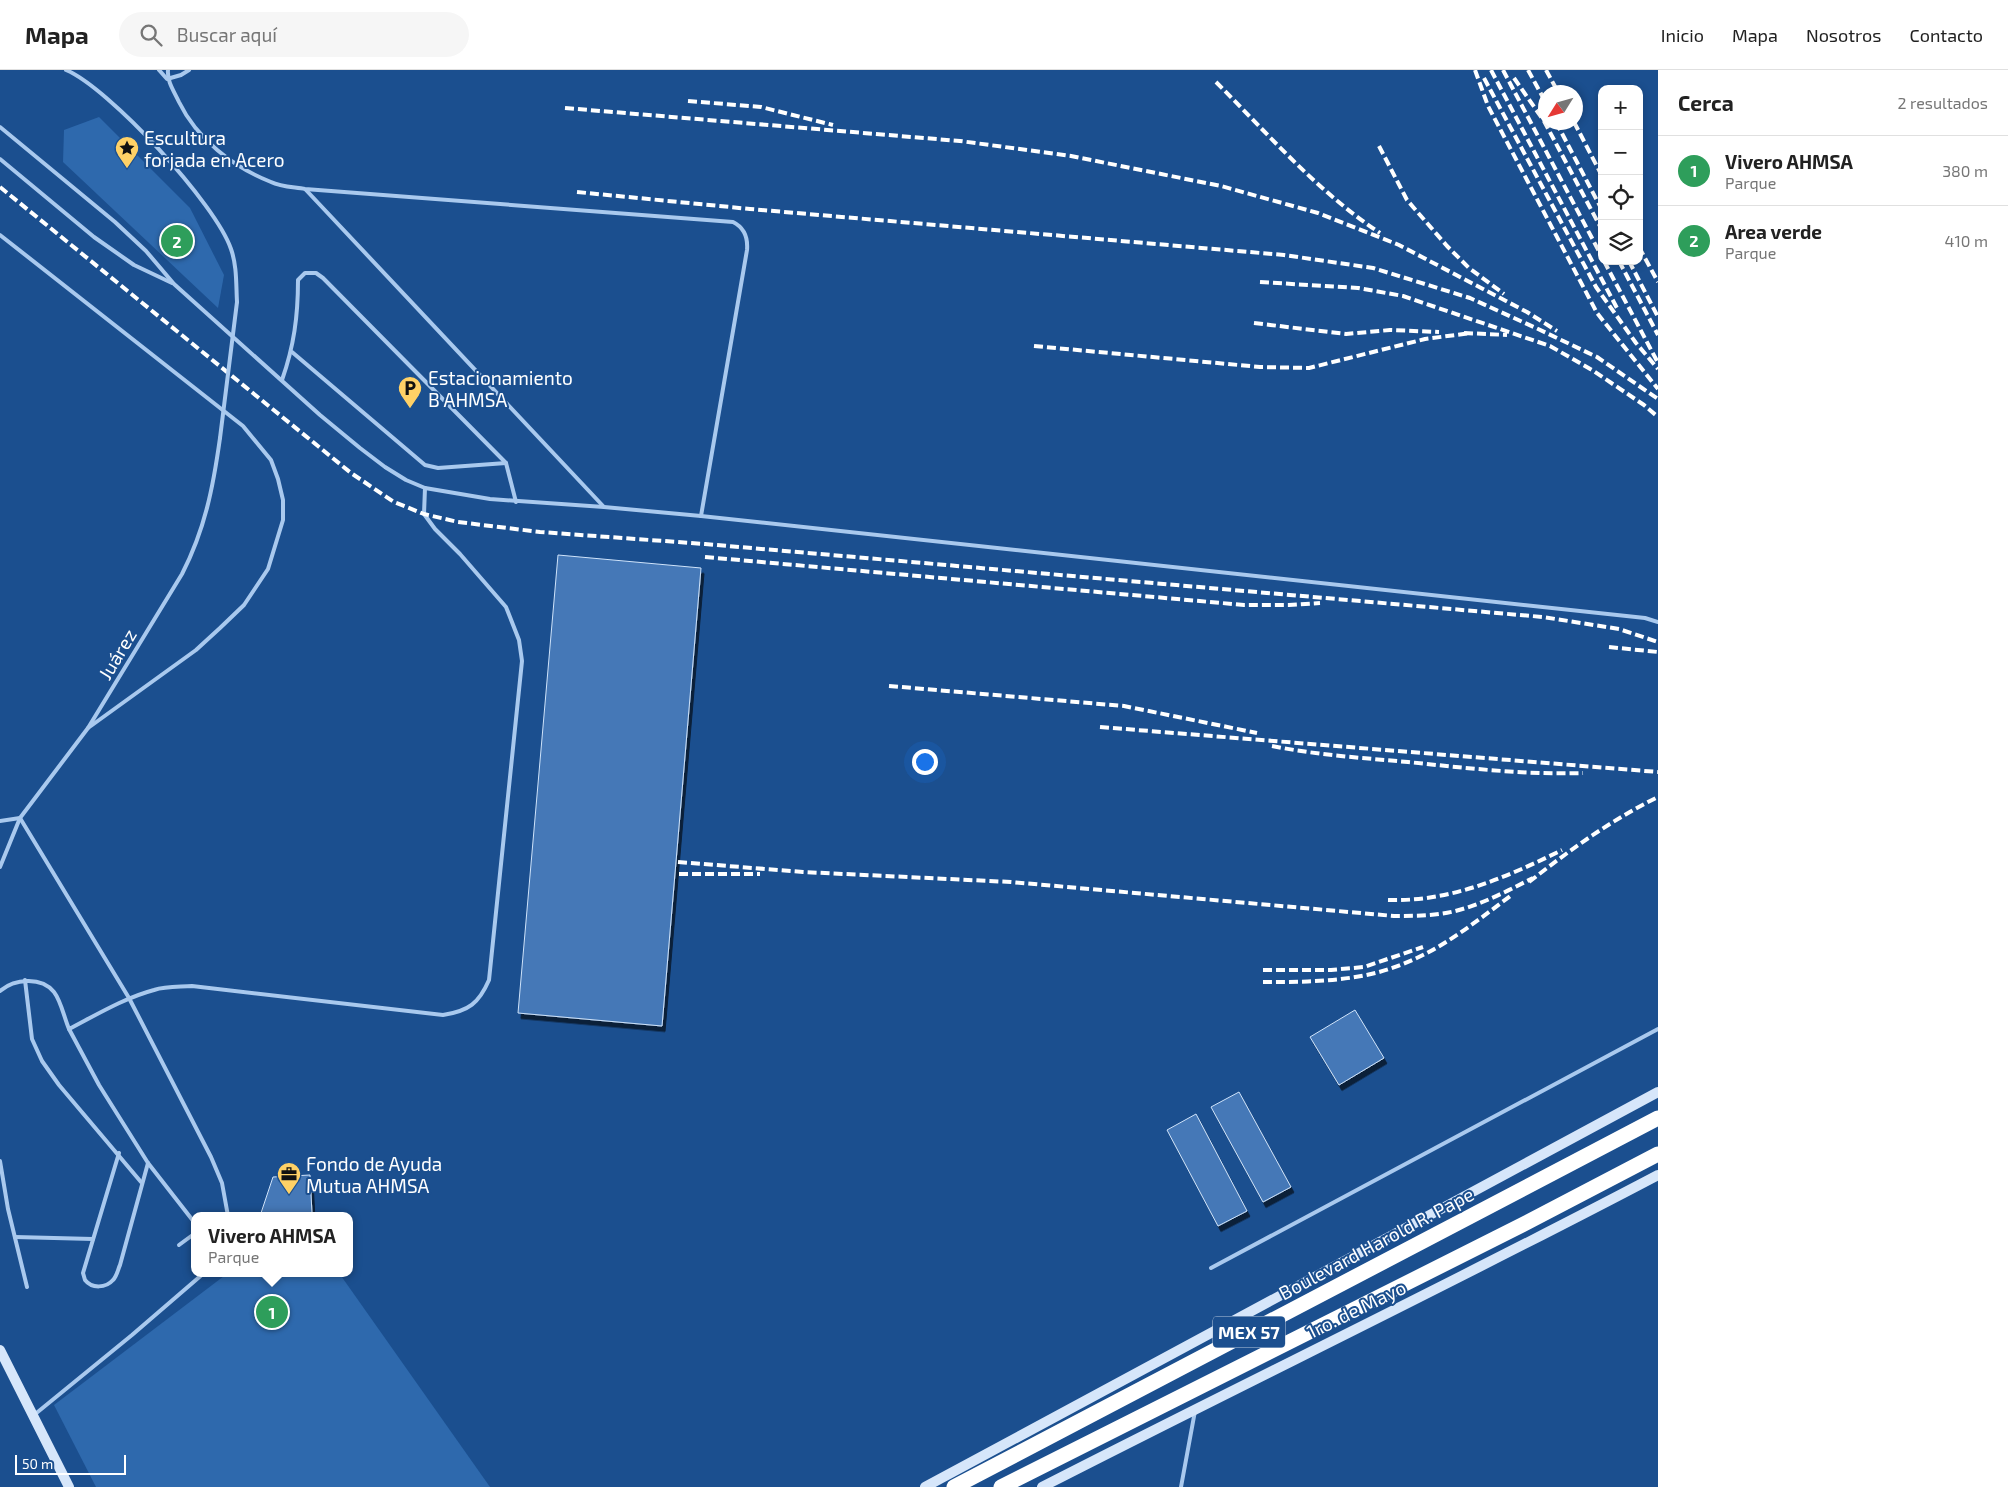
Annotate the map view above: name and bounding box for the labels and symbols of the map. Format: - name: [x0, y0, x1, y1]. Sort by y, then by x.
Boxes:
- north arrow: [1538, 85, 1583, 130]
- place label: Escultura forjada en Acero: [144, 126, 285, 171]
- place icon: Escultura forjada en Acero: [114, 135, 140, 169]
- pin: 2: [161, 222, 193, 260]
- place label: Estacionamiento B AHMSA: [428, 366, 573, 411]
- parking icon: Estacionamiento B AHMSA: [397, 375, 423, 409]
- street label: Juárez: [93, 625, 141, 683]
- your location: [912, 749, 938, 775]
- place label: Fondo de Ayuda Mutua AHMSA: [306, 1152, 442, 1197]
- office icon: Fondo de Ayuda Mutua AHMSA: [276, 1161, 302, 1195]
- street label: Boulevard Harold R. Pape: [1275, 1182, 1477, 1304]
- street label: 1ro. de Mayo: [1303, 1275, 1409, 1343]
- pin: 1: [256, 1293, 288, 1331]
- road number: MEX 57: [1213, 1316, 1285, 1348]
- scale bar: [15, 1452, 126, 1475]

